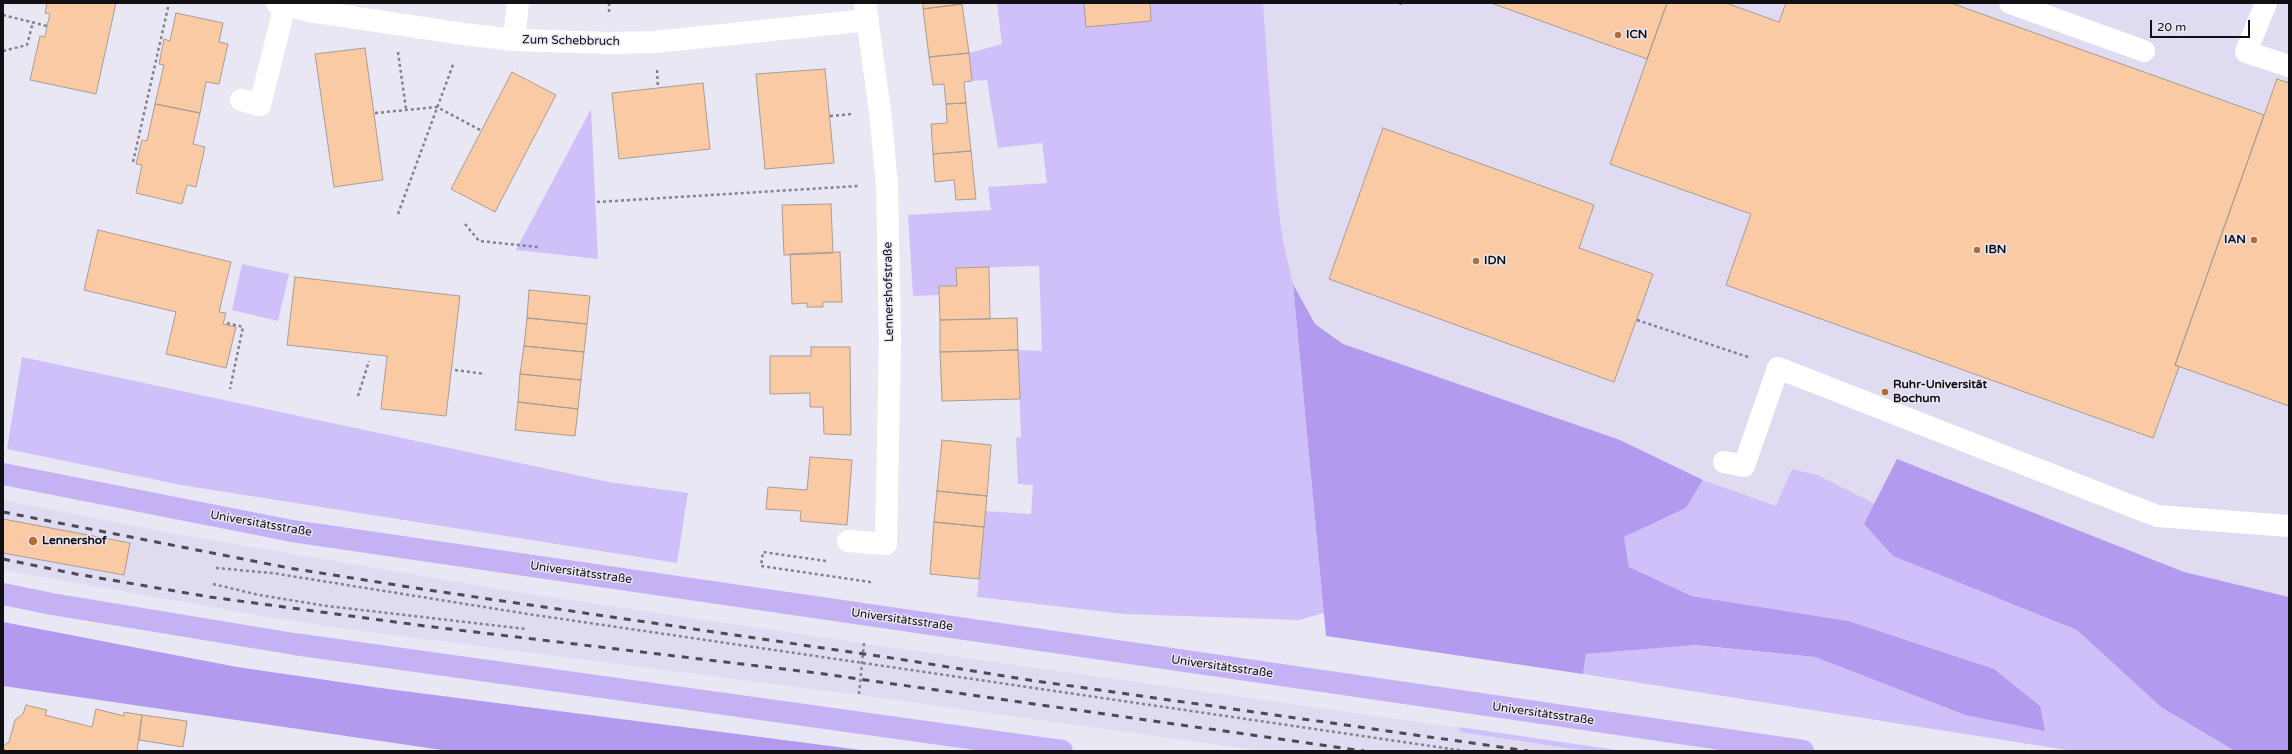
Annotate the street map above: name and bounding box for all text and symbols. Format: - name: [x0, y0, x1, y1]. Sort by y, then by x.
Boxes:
- scale bar: [2152, 12, 2252, 38]
- text: 20 m: [2157, 20, 2186, 34]
- place label: ICN: [1626, 28, 1647, 42]
- marker: ICN: [1613, 30, 1623, 40]
- street label: Zum Schebbruch: [522, 33, 620, 49]
- place label: IAN: [2224, 233, 2246, 247]
- marker: IAN: [2249, 235, 2259, 245]
- street label: Lennershofstraße: [881, 242, 897, 342]
- place label: IBN: [1985, 243, 2006, 257]
- marker: IBN: [1972, 245, 1982, 255]
- place label: IDN: [1484, 254, 1506, 268]
- marker: IDN: [1471, 256, 1481, 266]
- place label: Ruhr-Universität Bochum: [1893, 378, 1987, 406]
- marker: Ruhr-Universität Bochum: [1880, 387, 1890, 397]
- street label: Universitätsstraße: [209, 508, 313, 540]
- place label: Lennershof: [42, 534, 107, 548]
- marker: Lennershof: [27, 535, 39, 547]
- street label: Universitätsstraße: [529, 559, 633, 587]
- street label: Universitätsstraße: [850, 606, 954, 634]
- street label: Universitätsstraße: [1170, 653, 1274, 681]
- street label: Universitätsstraße: [1491, 700, 1595, 728]

